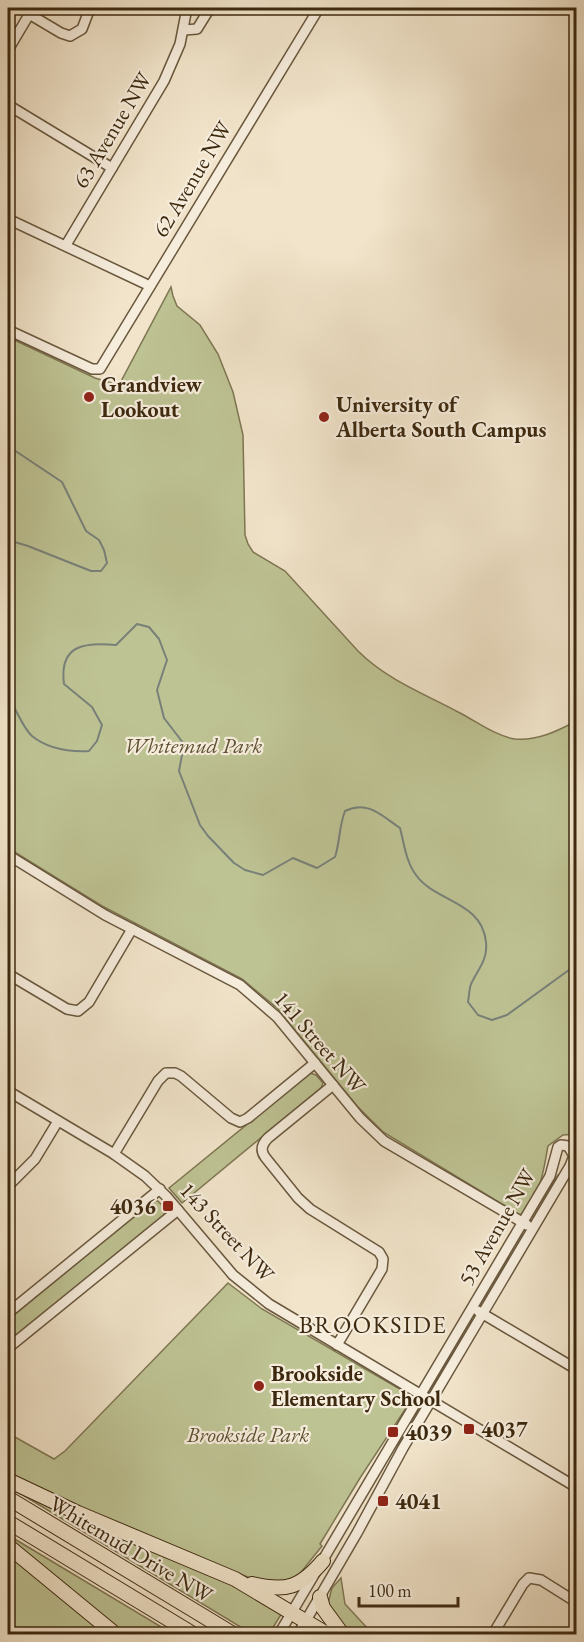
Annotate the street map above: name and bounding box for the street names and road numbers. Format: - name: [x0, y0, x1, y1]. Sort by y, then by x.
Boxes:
- street label: 63 Avenue NW: [66, 66, 159, 193]
- street label: 62 Avenue NW: [146, 115, 239, 242]
- street label: 141 Street NW: [268, 985, 373, 1100]
- street label: 53 Avenue NW: [452, 1162, 543, 1291]
- street label: 143 Street NW: [173, 1176, 281, 1289]
- street label: Whitemud Drive NW: [44, 1489, 219, 1610]

